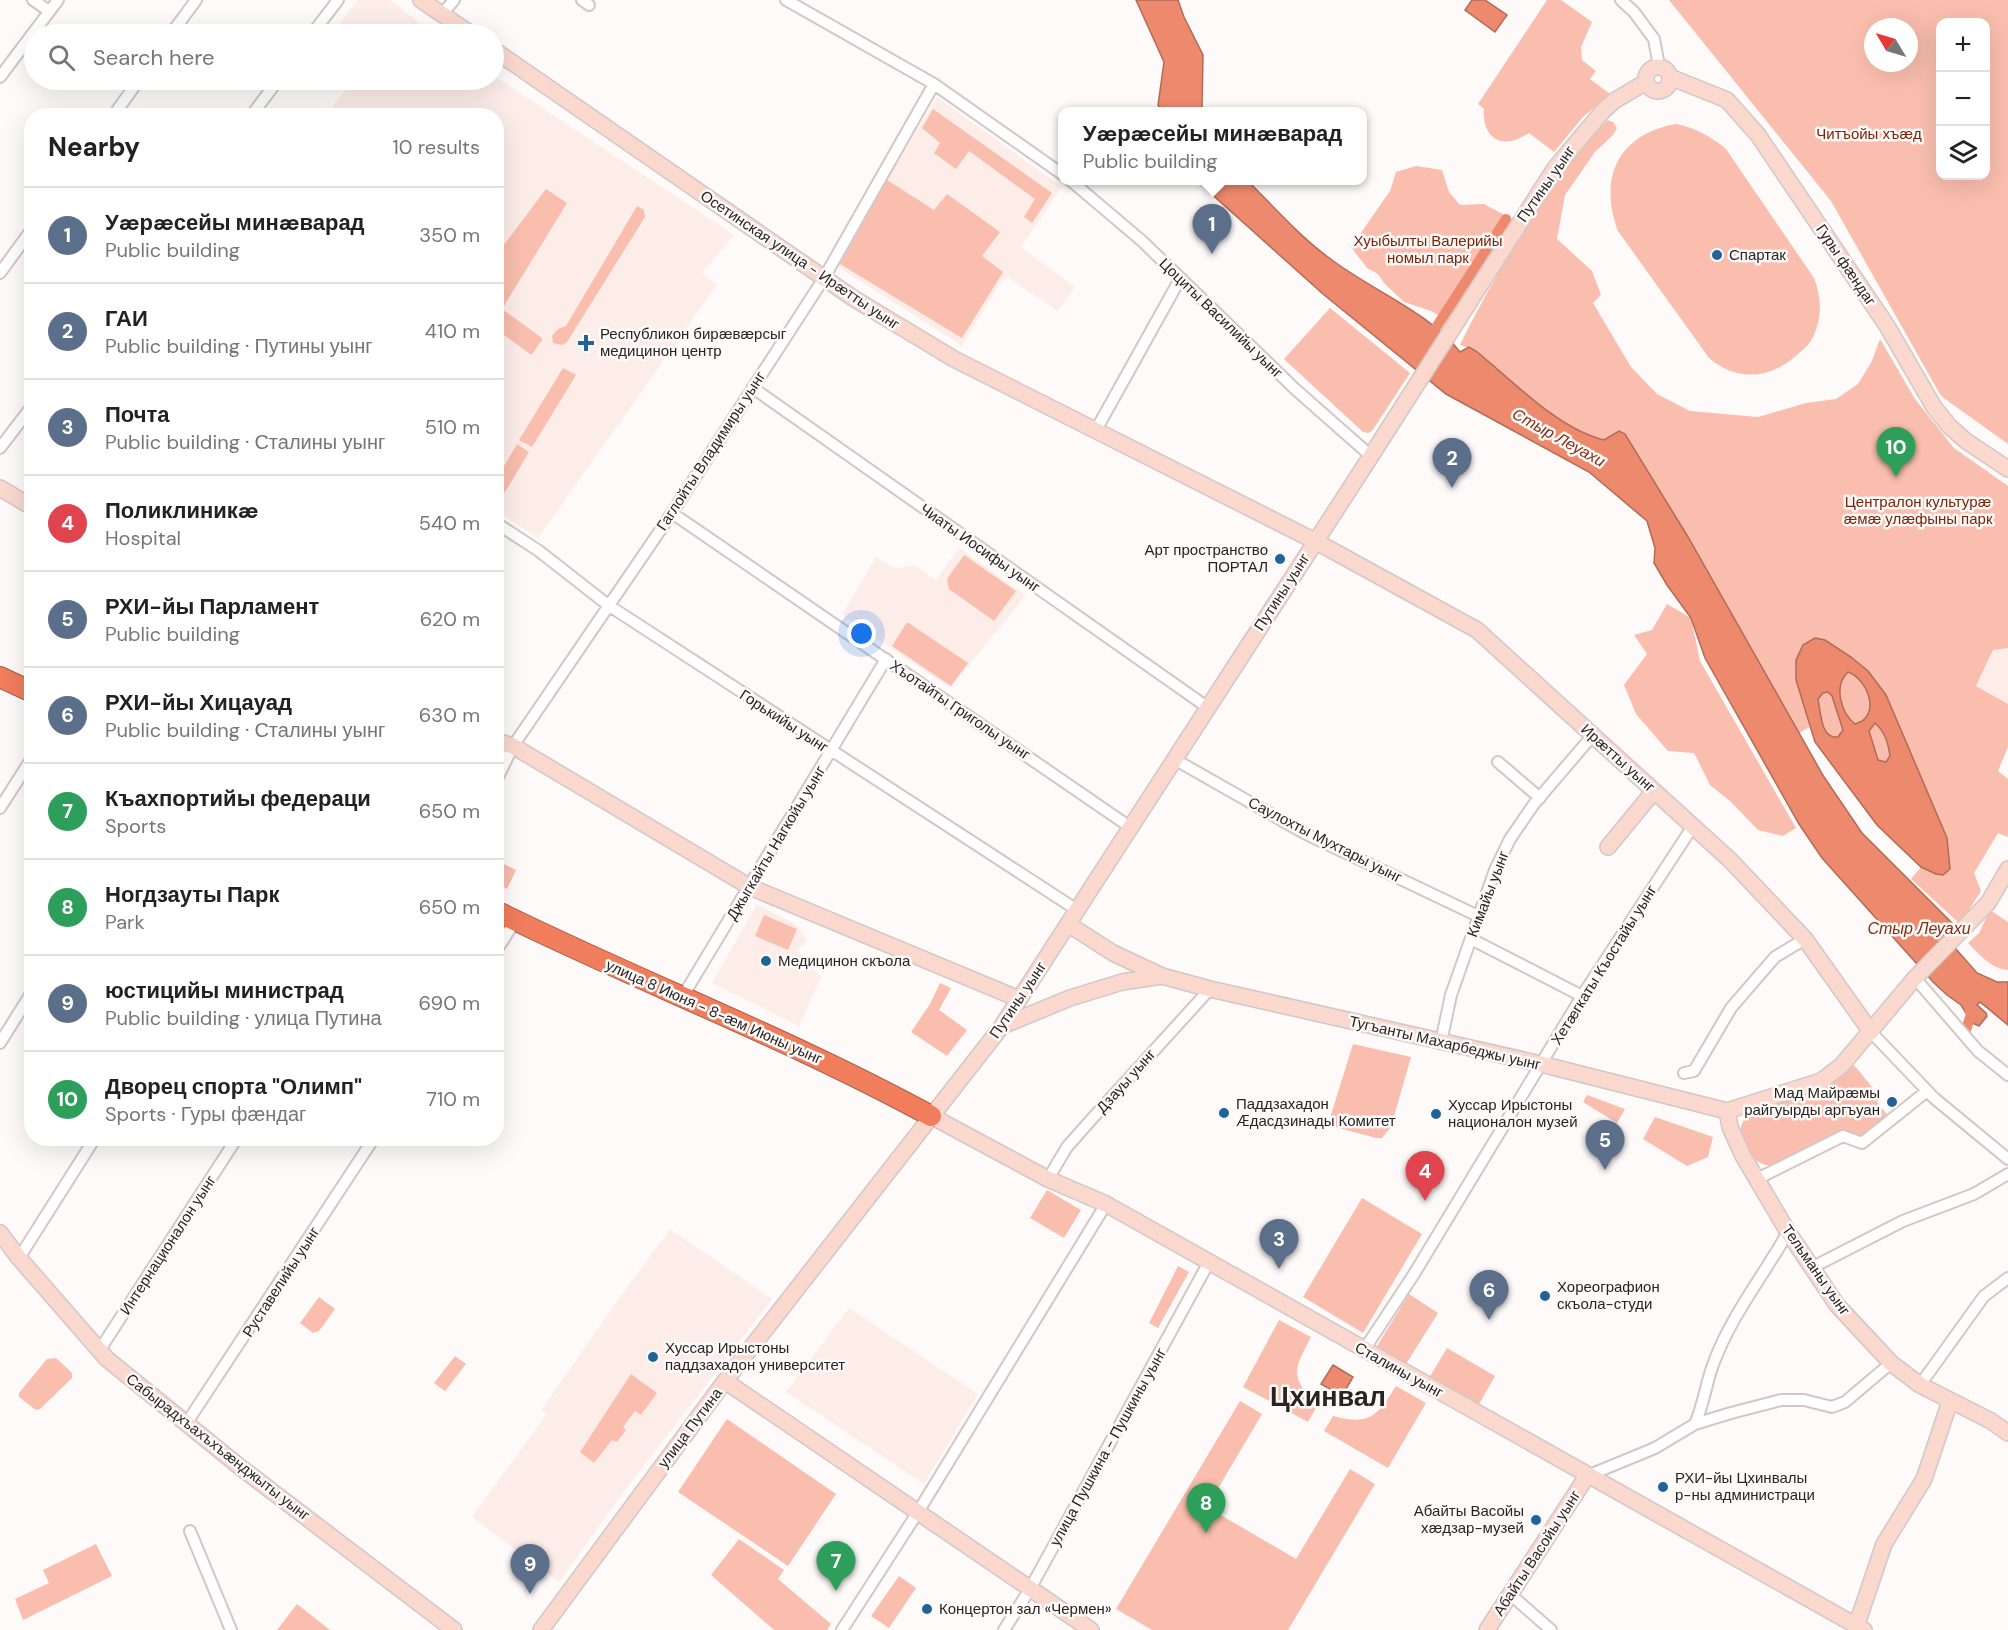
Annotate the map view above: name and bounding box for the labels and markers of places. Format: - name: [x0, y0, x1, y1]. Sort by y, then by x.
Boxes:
- pin: 1: [1192, 204, 1232, 254]
- place label: Спартак: [1729, 245, 1786, 265]
- marker: Спартак: [1710, 248, 1724, 262]
- place label: Республикон бирæвæрсыг медицинон центр: [600, 324, 787, 361]
- marker: Республикон бирæвæрсыг медицинон центр: [577, 334, 595, 352]
- pin: 10: [1876, 428, 1916, 477]
- pin: 2: [1432, 438, 1472, 488]
- place label: Арт пространство ПОРТАЛ: [1144, 540, 1268, 577]
- marker: Арт пространство ПОРТАЛ: [1273, 552, 1287, 566]
- place label: Медицинон скъола: [778, 951, 911, 971]
- marker: Медицинон скъола: [759, 954, 773, 968]
- place label: Мад Майрæмы райгуырды аргъуан: [1744, 1083, 1880, 1120]
- place label: Паддзахадон Æдасдзинады Комитет: [1236, 1094, 1396, 1131]
- place label: Хуссар Ирыстоны националон музей: [1448, 1095, 1578, 1132]
- marker: Мад Майрæмы райгуырды аргъуан: [1885, 1095, 1899, 1109]
- marker: Паддзахадон Æдасдзинады Комитет: [1217, 1106, 1231, 1120]
- marker: Хуссар Ирыстоны националон музей: [1429, 1107, 1443, 1121]
- pin: 5: [1586, 1120, 1624, 1170]
- pin: 4: [1406, 1152, 1444, 1201]
- pin: 3: [1260, 1220, 1298, 1269]
- pin: 6: [1470, 1270, 1508, 1320]
- place label: Хореографион скъола-студи: [1557, 1277, 1660, 1314]
- marker: Хореографион скъола-студи: [1538, 1289, 1552, 1303]
- place label: Хуссар Ирыстоны паддзахадон университет: [665, 1338, 845, 1375]
- marker: Хуссар Ирыстоны паддзахадон университет: [646, 1350, 660, 1364]
- place label: РХИ-йы Цхинвалы р-ны администраци: [1675, 1468, 1815, 1505]
- marker: РХИ-йы Цхинвалы р-ны администраци: [1656, 1480, 1670, 1494]
- pin: 8: [1186, 1484, 1226, 1533]
- place label: Абайты Васойы хæдзар-музей: [1414, 1501, 1524, 1538]
- marker: Абайты Васойы хæдзар-музей: [1529, 1513, 1543, 1527]
- pin: 7: [816, 1542, 856, 1591]
- pin: 9: [510, 1544, 550, 1594]
- place label: Концертон зал «Чермен»: [939, 1599, 1112, 1619]
- marker: Концертон зал «Чермен»: [920, 1602, 934, 1616]

